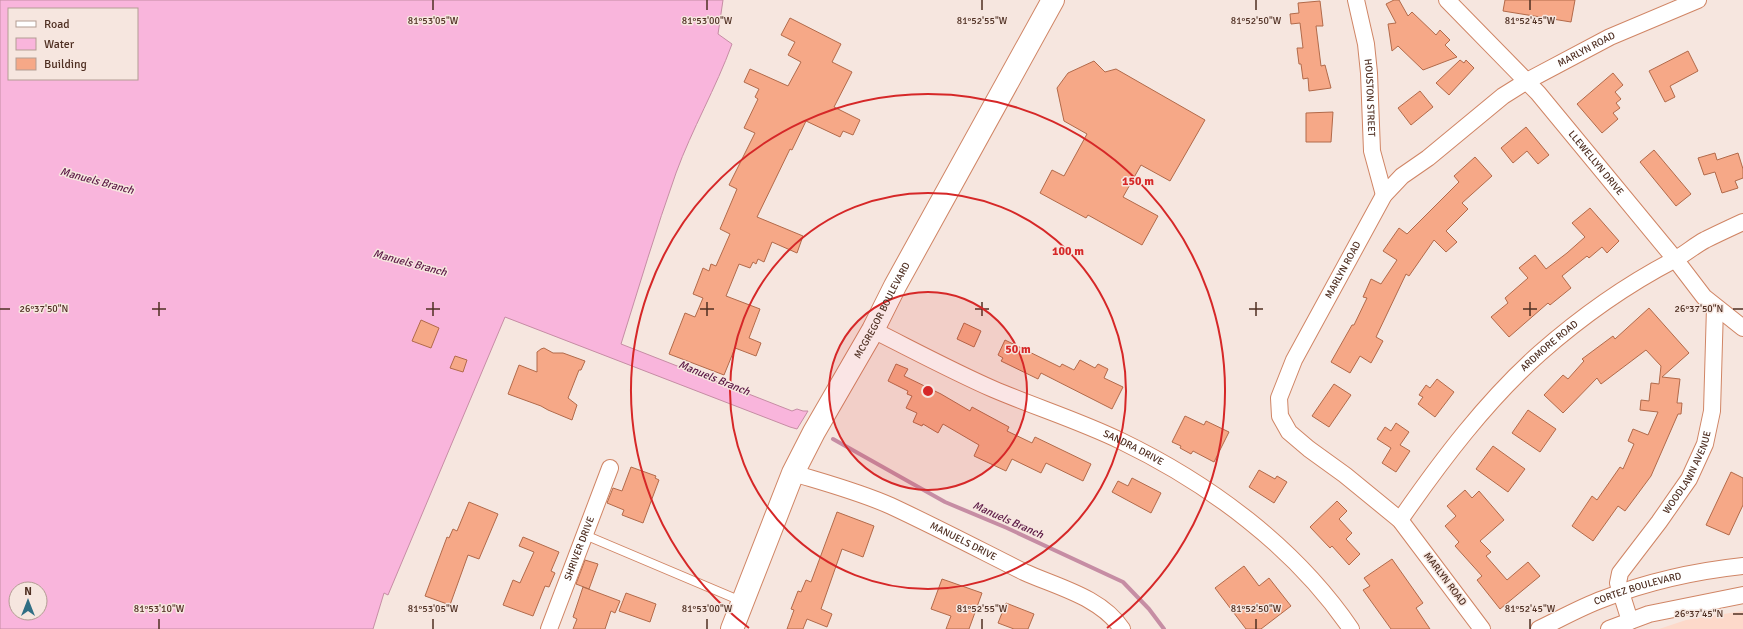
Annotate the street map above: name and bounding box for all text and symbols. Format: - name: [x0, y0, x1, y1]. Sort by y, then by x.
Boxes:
- legend: [8, 8, 138, 80]
- text: 81°53'05"W: [408, 15, 459, 27]
- text: 81°53'00"W: [682, 15, 733, 27]
- text: 81°52'55"W: [957, 15, 1008, 27]
- text: 81°52'50"W: [1231, 15, 1282, 27]
- text: 81°52'45"W: [1505, 15, 1556, 27]
- text: Road: [44, 17, 70, 32]
- street label: MARLYN ROAD: [1556, 30, 1617, 70]
- text: Water: [44, 37, 75, 52]
- text: Building: [44, 57, 87, 72]
- street label: HOUSTON STREET: [1362, 58, 1377, 137]
- street label: LLEWELLYN DRIVE: [1566, 128, 1626, 198]
- water label: Manuels Branch: [59, 165, 136, 197]
- text: 150 m: [1122, 174, 1154, 189]
- street label: MARLYN ROAD: [1323, 239, 1364, 301]
- text: 100 m: [1052, 244, 1084, 259]
- water label: Manuels Branch: [372, 247, 449, 279]
- street label: MCGREGOR BOULEVARD: [852, 260, 913, 361]
- text: 26°37'50"N: [20, 303, 68, 315]
- text: 26°37'50"N: [1675, 303, 1723, 315]
- street label: ARDMORE ROAD: [1518, 318, 1580, 374]
- text: 50 m: [1005, 342, 1031, 357]
- water label: Manuels Branch: [676, 358, 752, 399]
- centre of rings: [921, 384, 935, 398]
- street label: SANDRA DRIVE: [1101, 428, 1166, 468]
- street label: WOODLAWN AVENUE: [1661, 429, 1714, 516]
- water label: Manuels Branch: [971, 499, 1046, 542]
- street label: SHRIVER DRIVE: [562, 514, 597, 582]
- street label: MANUELS DRIVE: [928, 520, 999, 563]
- street label: MARLYN ROAD: [1421, 550, 1469, 608]
- street label: CORTEZ BOULEVARD: [1592, 570, 1683, 608]
- north arrow: [8, 581, 48, 621]
- text: N: [24, 585, 32, 598]
- text: 81°53'10"W: [134, 603, 185, 615]
- text: 81°53'05"W: [408, 603, 459, 615]
- text: 81°53'00"W: [682, 603, 733, 615]
- text: 81°52'55"W: [957, 603, 1008, 615]
- text: 81°52'50"W: [1231, 603, 1282, 615]
- text: 81°52'45"W: [1505, 603, 1556, 615]
- text: 26°37'45"N: [1675, 608, 1723, 620]

